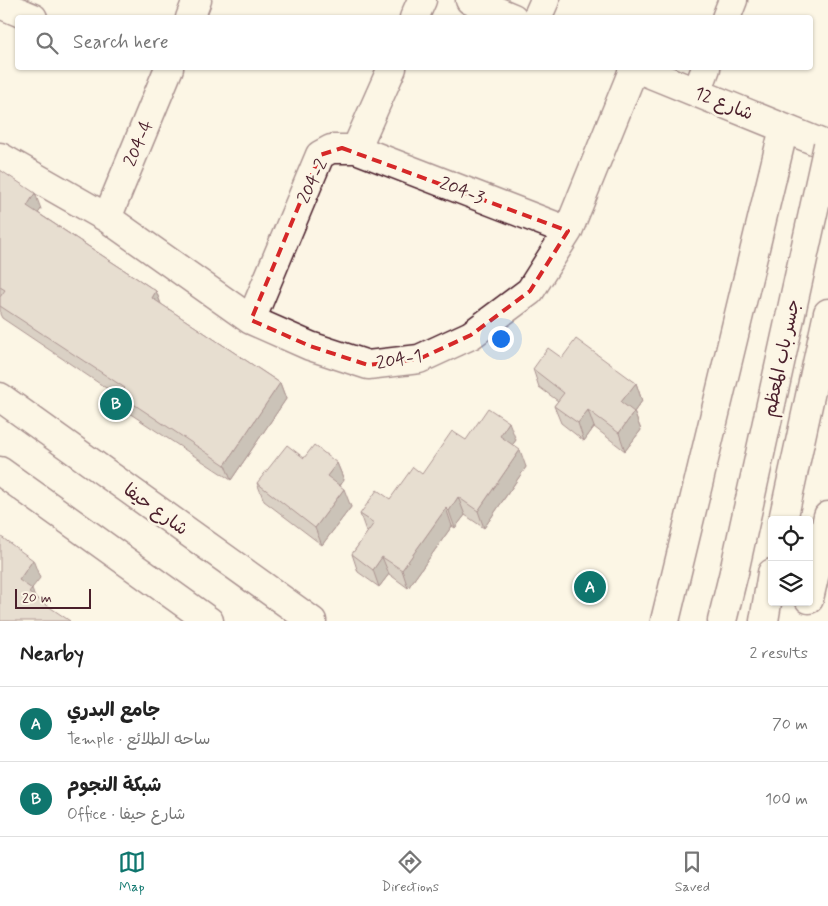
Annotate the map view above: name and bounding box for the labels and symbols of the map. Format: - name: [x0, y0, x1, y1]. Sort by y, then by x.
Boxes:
- street label: شارع 12: [691, 81, 757, 127]
- street label: 204-4: [118, 116, 159, 170]
- street label: 204-2: [292, 155, 334, 208]
- street label: 204-3: [436, 172, 487, 210]
- street label: جسر باب المعظم: [758, 297, 807, 419]
- your location: [488, 326, 514, 352]
- street label: 204-1: [375, 344, 424, 376]
- pin: B: [100, 385, 132, 423]
- street label: شارع حيفا: [118, 478, 193, 541]
- pin: A: [574, 568, 606, 606]
- scale bar: [15, 586, 91, 609]

